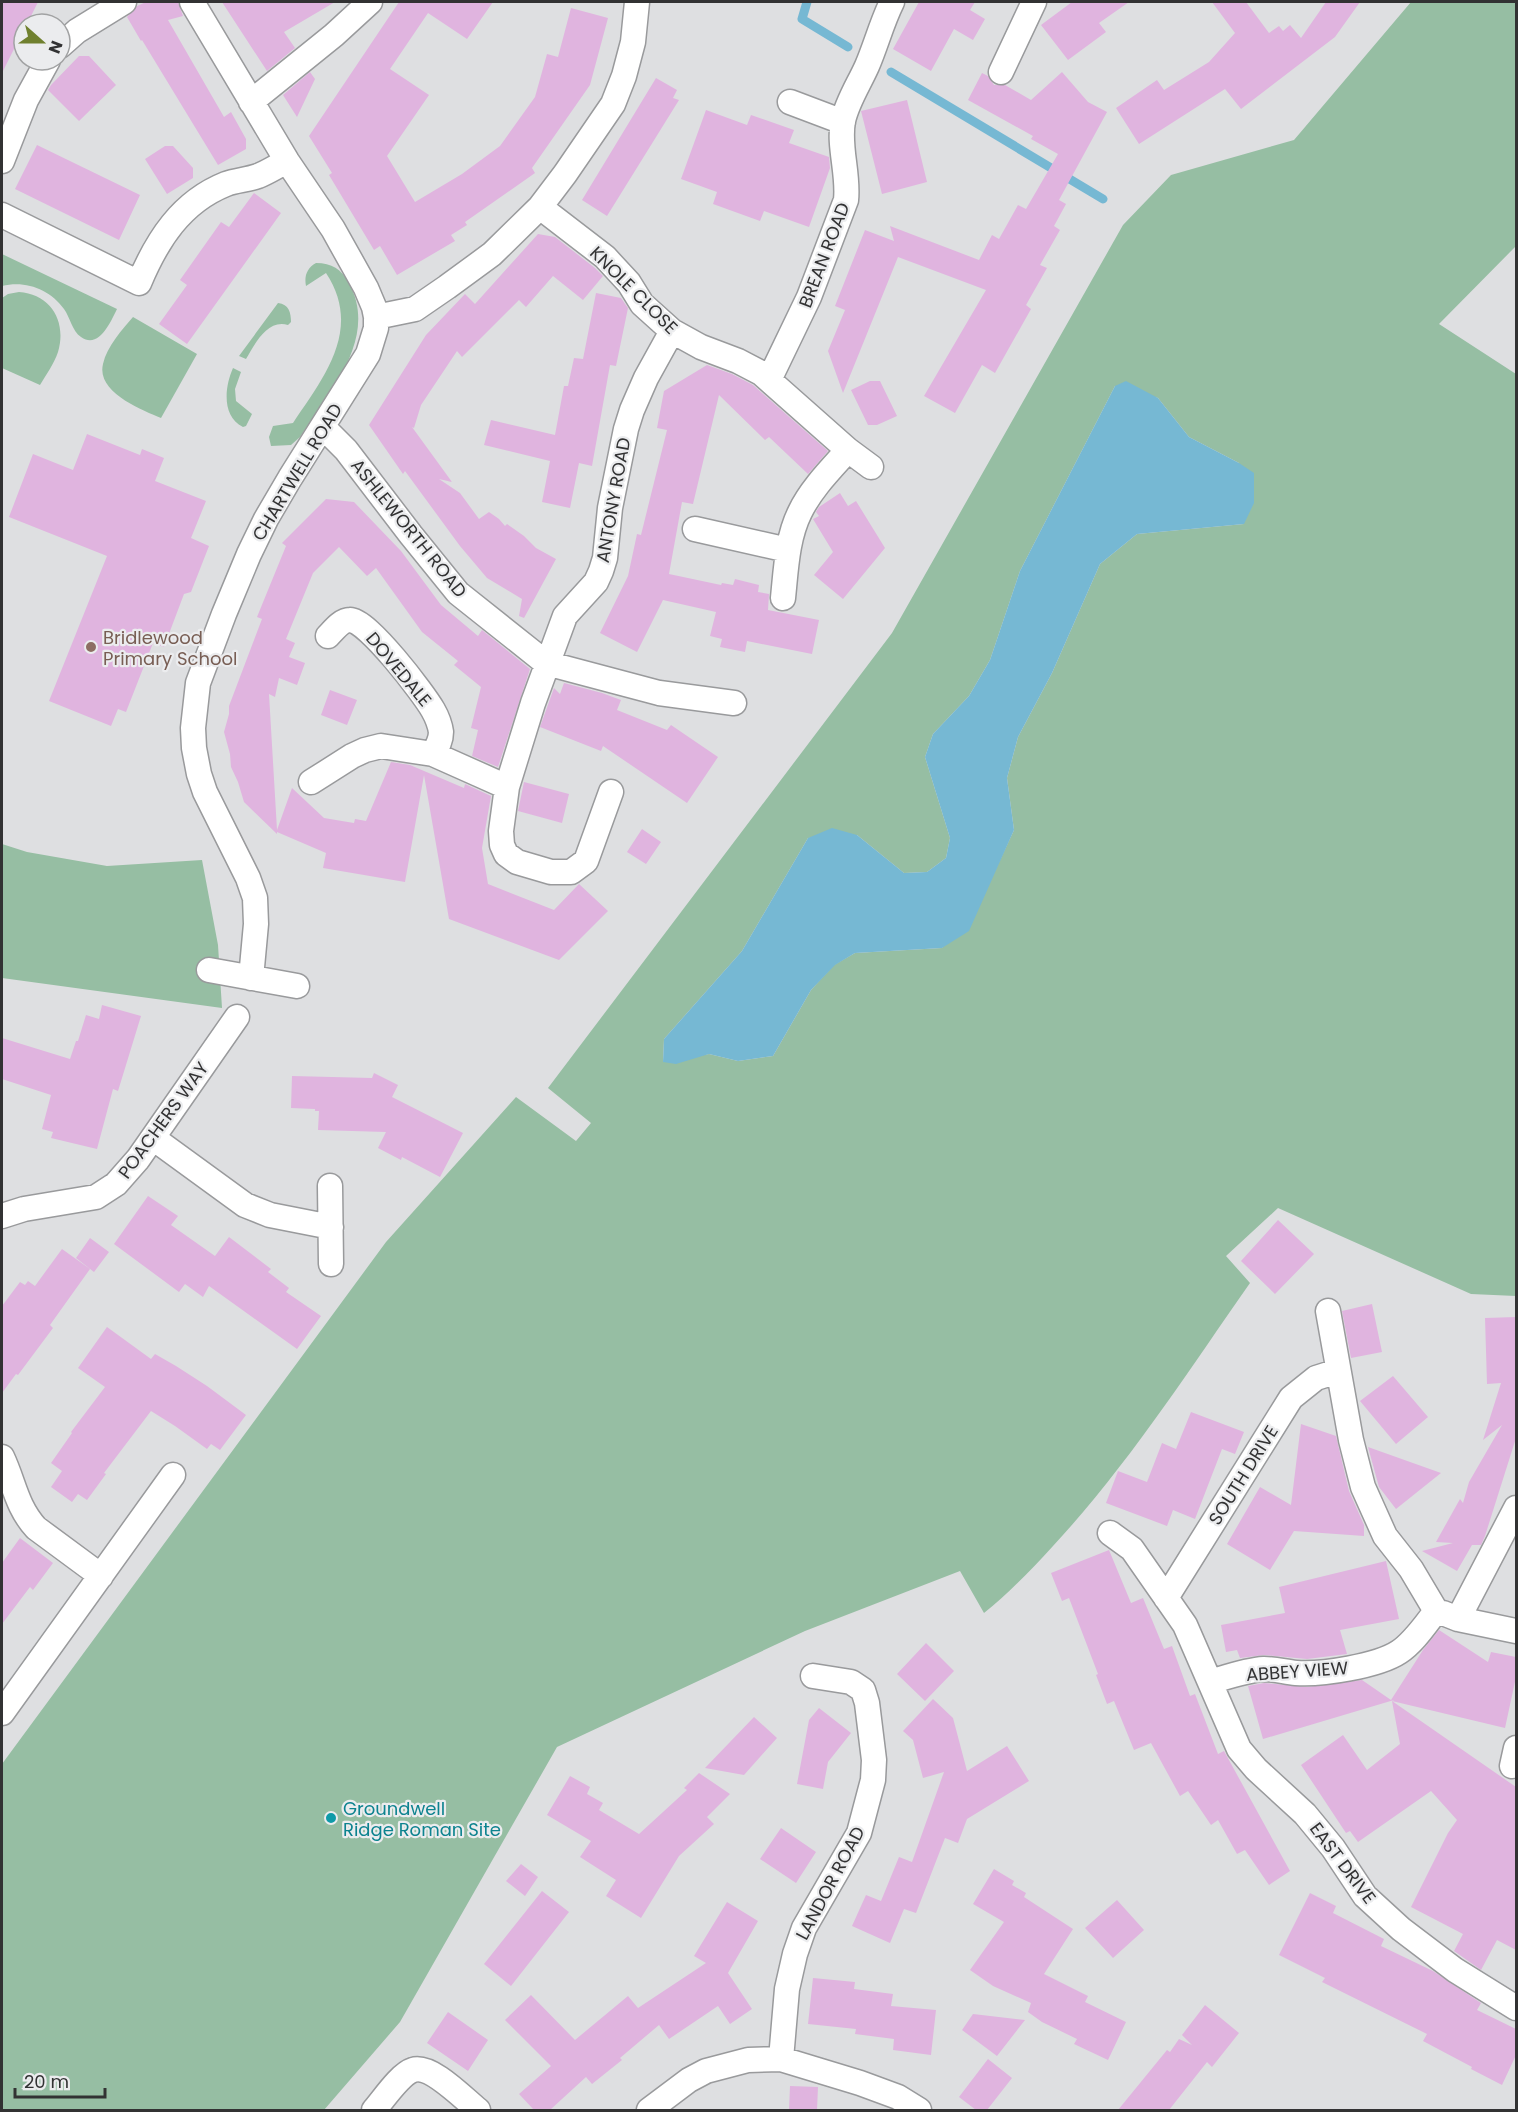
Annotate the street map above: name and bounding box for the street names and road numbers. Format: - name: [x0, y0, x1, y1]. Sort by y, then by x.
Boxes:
- street label: BREAN ROAD: [792, 199, 856, 311]
- street label: KNOLE CLOSE: [584, 240, 684, 340]
- street label: CHARTWELL ROAD: [246, 399, 348, 545]
- street label: ANTONY ROAD: [590, 435, 636, 565]
- street label: ASHLEWORTH ROAD: [345, 453, 473, 603]
- street label: DOVEDALE: [360, 626, 438, 712]
- street label: POACHERS WAY: [112, 1056, 214, 1184]
- street label: SOUTH DRIVE: [1202, 1420, 1284, 1530]
- street label: ABBEY VIEW: [1245, 1655, 1349, 1687]
- street label: EAST DRIVE: [1304, 1817, 1382, 1909]
- street label: LANDOR ROAD: [790, 1822, 870, 1944]

